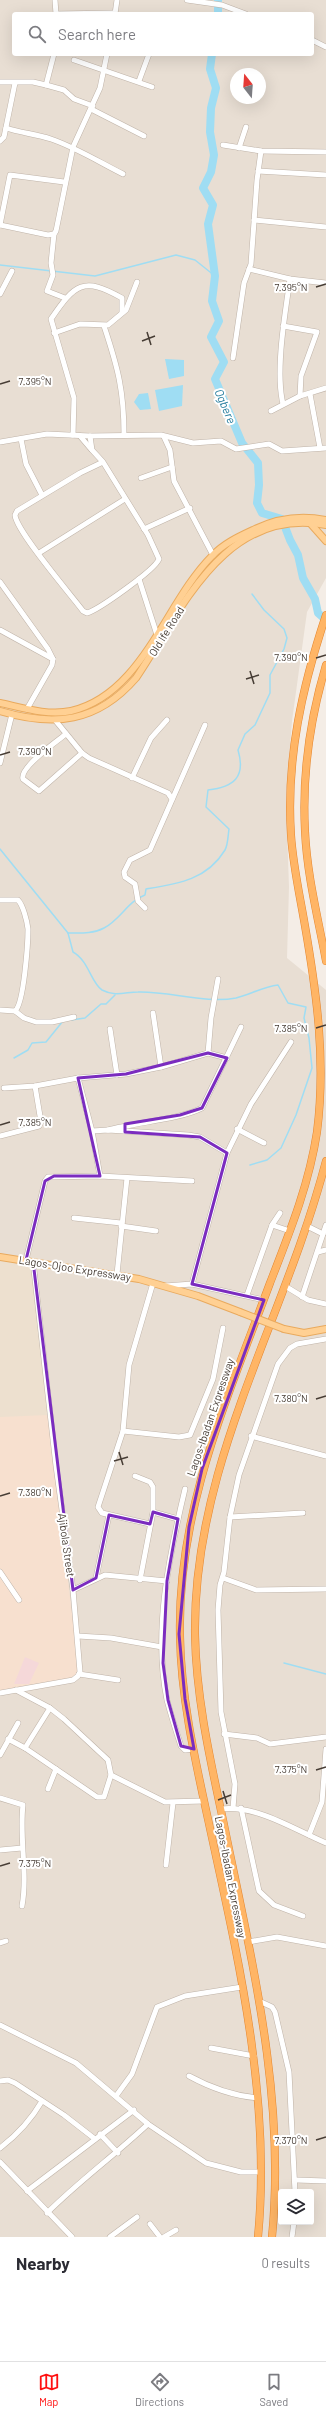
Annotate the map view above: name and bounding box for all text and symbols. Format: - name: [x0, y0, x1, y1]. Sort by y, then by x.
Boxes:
- search box: [12, 12, 314, 56]
- icon: search: [26, 23, 48, 45]
- text: Search here: [58, 25, 136, 43]
- north arrow: [230, 68, 266, 104]
- text: 7.395°N: [274, 281, 308, 293]
- text: 7.395°N: [18, 375, 52, 387]
- water label: Ogbere: [212, 387, 240, 425]
- street label: Old Ife Road: [146, 604, 186, 658]
- text: 7.390°N: [274, 651, 308, 663]
- text: 7.390°N: [18, 745, 52, 757]
- text: 7.385°N: [274, 1022, 308, 1034]
- text: 7.385°N: [18, 1116, 52, 1128]
- street label: Lagos-Ojoo Expressway: [18, 1253, 132, 1283]
- street label: Lagos-Ibadan Expressway: [184, 1356, 236, 1478]
- text: 7.380°N: [274, 1392, 308, 1404]
- text: 7.380°N: [18, 1486, 52, 1498]
- street label: Ajibola Street: [56, 1512, 78, 1578]
- text: 7.375°N: [275, 1763, 307, 1775]
- street label: Lagos-Ibadan Expressway: [213, 1815, 249, 1939]
- text: 7.375°N: [19, 1857, 51, 1869]
- text: 7.370°N: [274, 2134, 308, 2146]
- map controls: [278, 2189, 314, 2225]
- button: layers: [278, 2189, 314, 2225]
- text: Nearby: [16, 2253, 70, 2273]
- text: 0 results: [261, 2255, 310, 2271]
- tab: Map: [38, 2371, 60, 2408]
- tab: Directions: [135, 2371, 184, 2408]
- tab: Saved: [259, 2371, 288, 2408]

